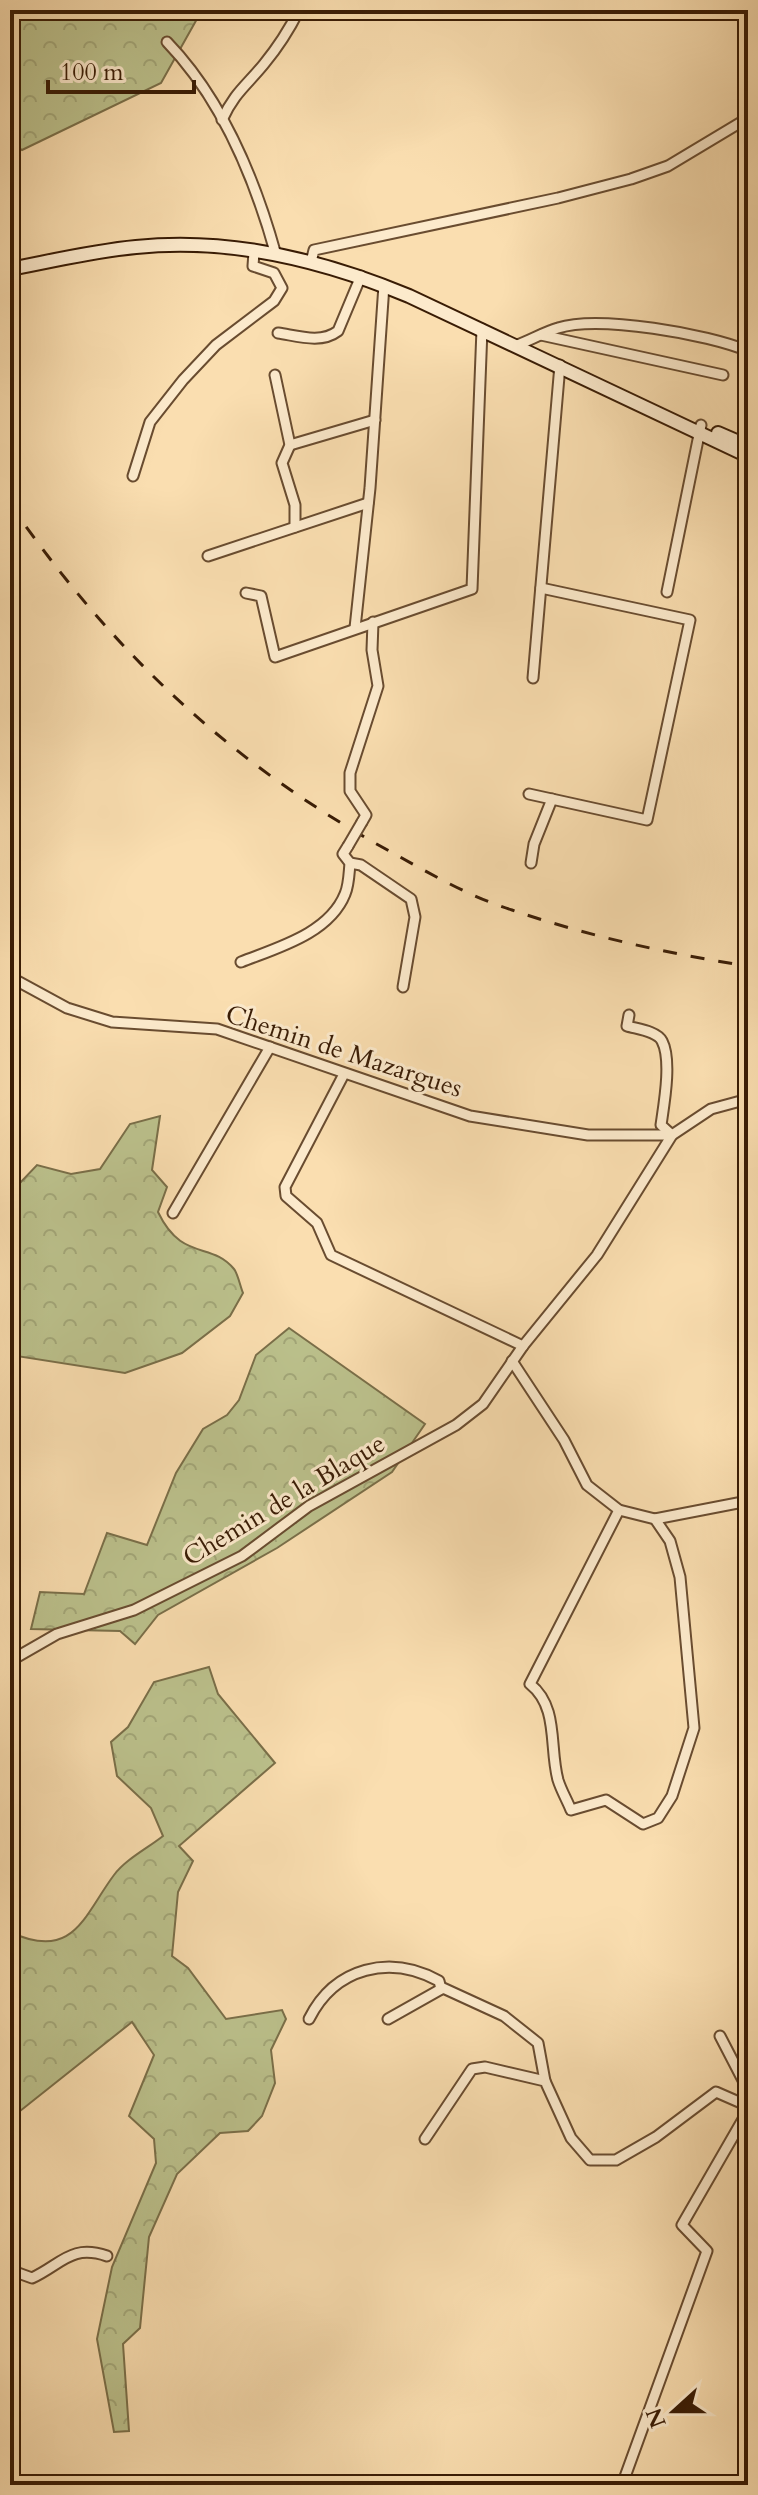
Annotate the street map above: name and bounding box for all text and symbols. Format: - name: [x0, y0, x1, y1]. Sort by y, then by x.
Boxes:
- scale bar: [48, 44, 194, 94]
- text: 100 m: [60, 56, 124, 89]
- street label: Chemin de Mazargues: [221, 996, 467, 1106]
- street label: Chemin de la Blaque: [176, 1426, 392, 1574]
- north arrow: [634, 2371, 714, 2451]
- text: N: [639, 2404, 674, 2432]

